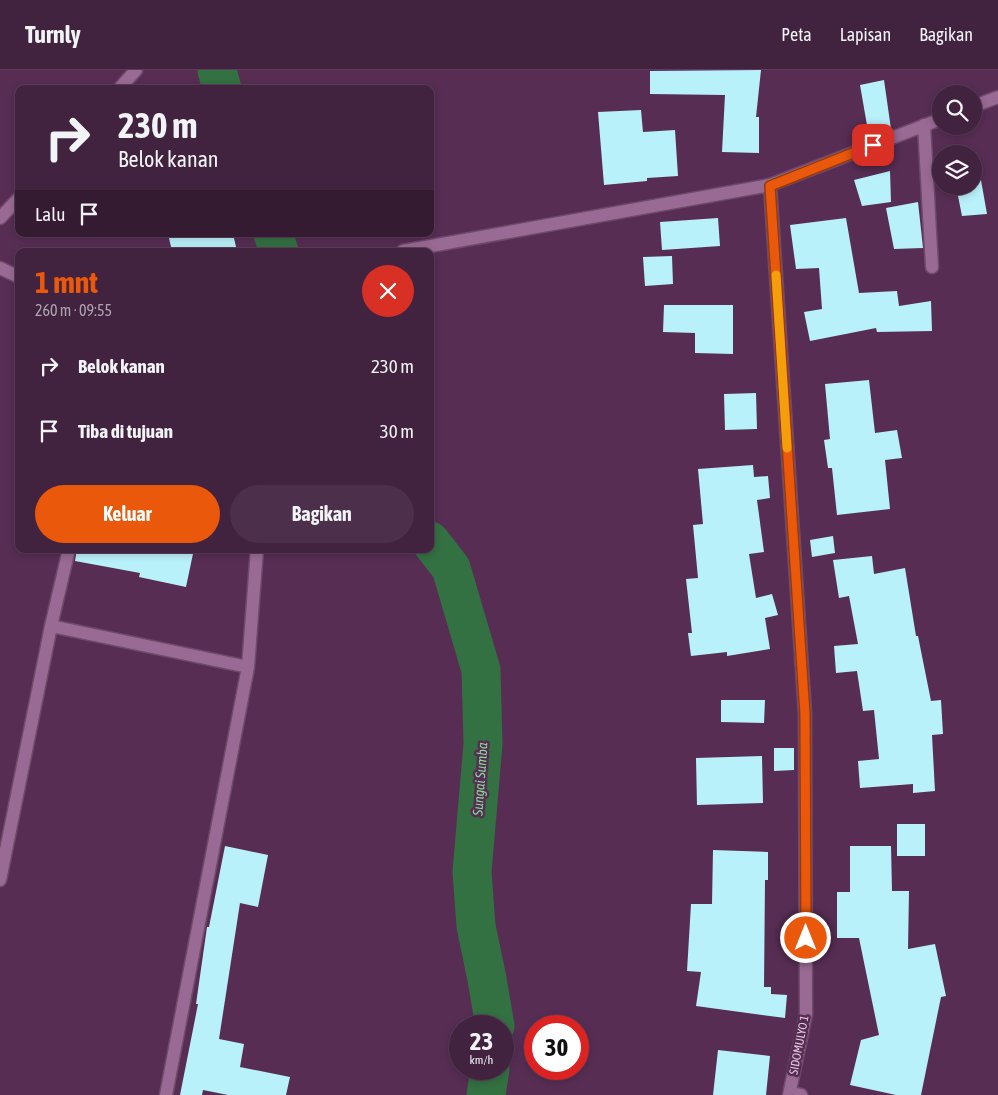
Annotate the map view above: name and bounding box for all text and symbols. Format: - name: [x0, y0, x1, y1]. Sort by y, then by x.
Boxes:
- text: Turnly: [25, 21, 81, 48]
- text: Peta: [781, 24, 812, 45]
- text: Lapisan: [840, 24, 891, 45]
- text: Bagikan: [919, 24, 973, 45]
- map controls: [932, 85, 982, 195]
- button: search: [932, 85, 982, 135]
- icon: right: [35, 105, 100, 170]
- text: 230 m: [118, 105, 197, 145]
- pin: [852, 124, 894, 166]
- icon: arrive: [859, 131, 887, 159]
- button: layers: [932, 145, 982, 195]
- text: Belok kanan: [118, 146, 219, 172]
- icon: arrive: [75, 200, 103, 228]
- text: Lalu: [35, 203, 65, 225]
- text: 1 mnt: [35, 265, 98, 299]
- button: close: [362, 265, 414, 317]
- text: 260 m · 09:55: [35, 301, 112, 319]
- icon: right: [35, 352, 63, 380]
- text: Belok kanan: [78, 355, 165, 377]
- text: 230 m: [371, 355, 414, 377]
- icon: arrive: [35, 417, 63, 445]
- text: Tiba di tujuan: [78, 420, 173, 442]
- text: 30 m: [380, 420, 414, 442]
- button: Keluar: [35, 485, 220, 543]
- button: Bagikan: [230, 485, 414, 543]
- water label: Sungai Sumba: [469, 741, 491, 817]
- position arrow: [779, 911, 831, 963]
- street label: SIDOMULYO 1: [786, 1014, 812, 1076]
- speed limit sign: 30: [524, 1015, 589, 1080]
- text: 23: [470, 1027, 493, 1055]
- text: km/h: [470, 1053, 493, 1067]

